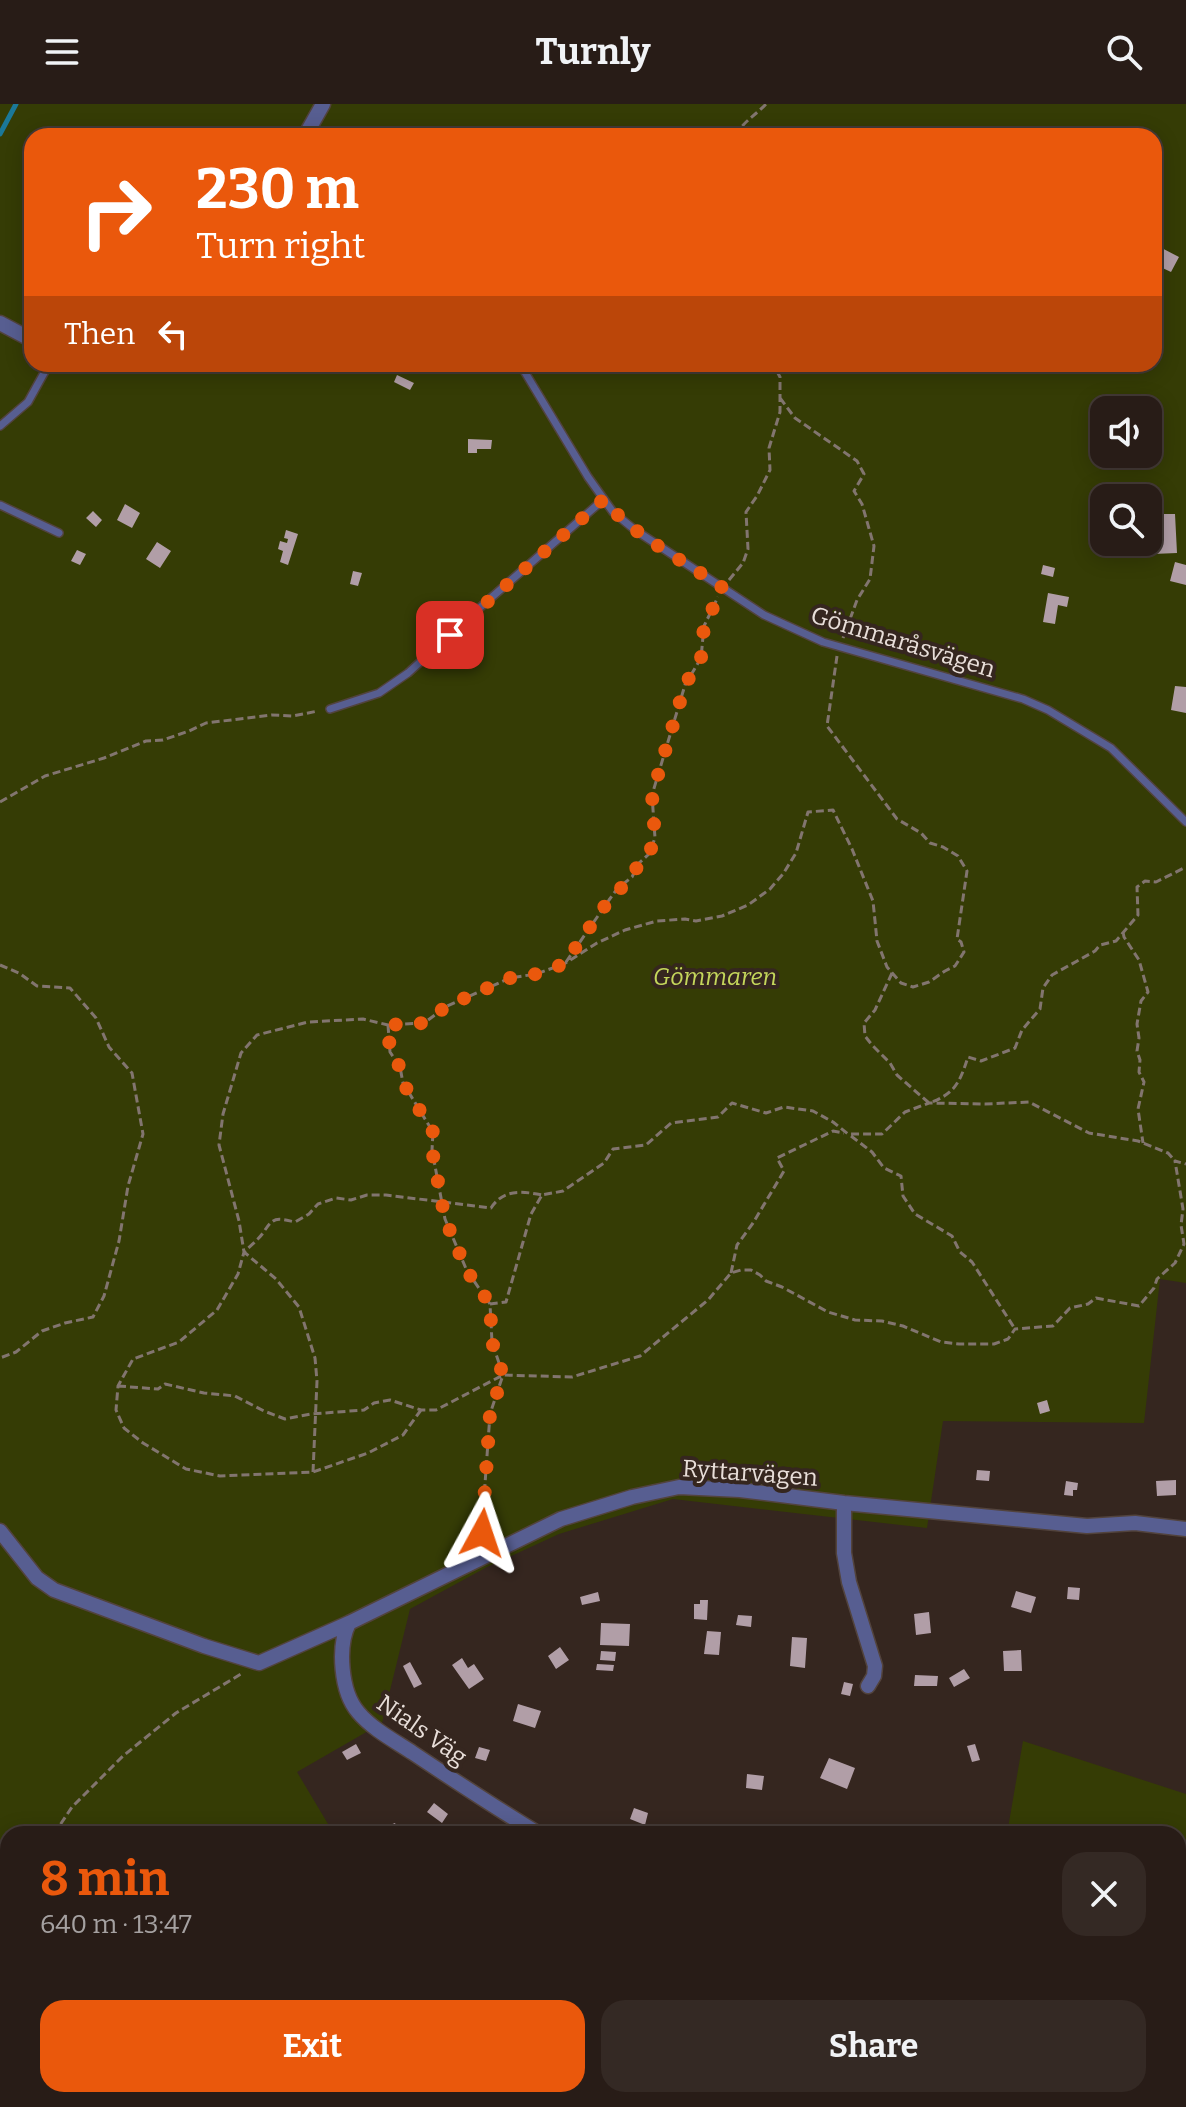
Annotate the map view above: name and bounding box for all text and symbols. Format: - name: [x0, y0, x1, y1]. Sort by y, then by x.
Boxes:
- icon: menu: [40, 30, 84, 74]
- text: Turnly: [536, 30, 650, 74]
- icon: search: [1102, 30, 1146, 74]
- text: 230 m: [196, 156, 359, 223]
- icon: right: [64, 160, 168, 264]
- text: Turn right: [196, 224, 365, 268]
- icon: left: [151, 312, 195, 356]
- text: Then: [64, 316, 135, 352]
- map controls: [1090, 396, 1162, 556]
- button: sound: [1090, 396, 1162, 468]
- button: search: [1090, 484, 1162, 556]
- pin: [416, 601, 484, 669]
- street label: Gömmaråsvägen: [807, 601, 999, 683]
- icon: arrive: [428, 613, 472, 657]
- park label: Gömmaren: [653, 963, 777, 991]
- street label: Ryttarvägen: [681, 1454, 819, 1492]
- position arrow: [440, 1491, 524, 1575]
- street label: Nials Väg: [372, 1689, 472, 1771]
- text: 8 min: [40, 1850, 170, 1908]
- button: close: [1062, 1852, 1146, 1936]
- text: 640 m · 13:47: [40, 1909, 192, 1940]
- button: Exit: [40, 2000, 585, 2092]
- button: Share: [601, 2000, 1146, 2092]

